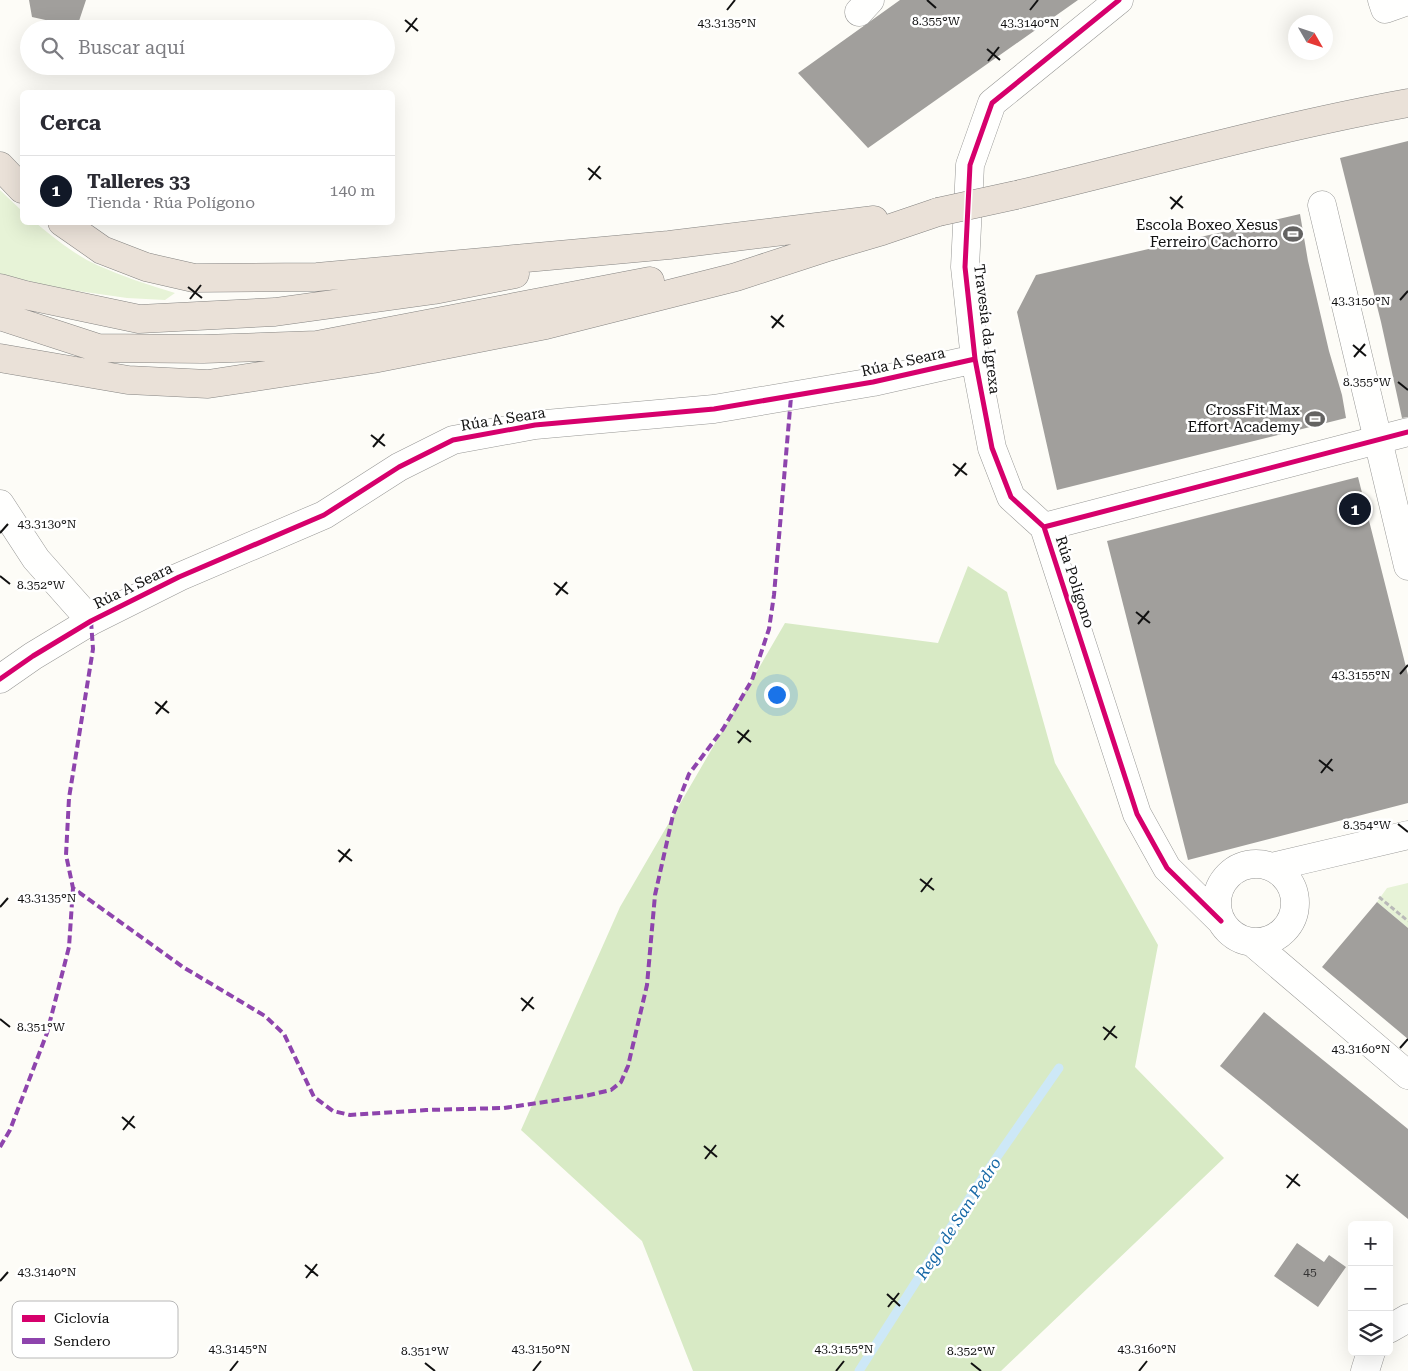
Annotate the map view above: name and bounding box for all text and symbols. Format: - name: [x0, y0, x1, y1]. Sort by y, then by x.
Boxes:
- text: 8.355°W: [912, 14, 961, 28]
- north arrow: [1288, 15, 1333, 60]
- text: 43.3135°N: [698, 16, 757, 30]
- text: 43.3140°N: [1001, 16, 1060, 30]
- search box: [20, 20, 395, 75]
- icon: search: [38, 34, 66, 62]
- text: Buscar aquí: [78, 36, 185, 59]
- text: Cerca: [40, 111, 101, 135]
- text: Talleres 33: [87, 170, 190, 193]
- text: 1: [52, 181, 60, 200]
- text: 140 m: [329, 181, 375, 200]
- text: Tienda · Rúa Polígono: [87, 193, 255, 212]
- place label: Escola Boxeo Xesus Ferreiro Cachorro: [1136, 216, 1278, 251]
- sports icon: Escola Boxeo Xesus Ferreiro Cachorro: [1282, 223, 1304, 245]
- street label: Travesía da Igrexa: [970, 263, 1004, 395]
- text: 43.3150°N: [1332, 294, 1391, 308]
- street label: Rúa A Seara: [859, 344, 947, 380]
- text: 8.355°W: [1343, 375, 1392, 389]
- place label: CrossFit Max Effort Academy: [1188, 401, 1300, 436]
- street label: Rúa A Seara: [459, 403, 547, 435]
- sports icon: CrossFit Max Effort Academy: [1304, 408, 1326, 430]
- pin: 1: [1339, 490, 1371, 528]
- text: 43.3130°N: [18, 517, 77, 531]
- street label: Rúa Polígono: [1052, 534, 1098, 630]
- street label: Rúa A Seara: [91, 559, 175, 613]
- text: 8.352°W: [17, 578, 66, 592]
- text: 43.3155°N: [1332, 668, 1391, 682]
- your location: [764, 682, 790, 708]
- text: 8.354°W: [1343, 818, 1392, 832]
- text: 43.3135°N: [18, 891, 77, 905]
- text: 8.351°W: [17, 1020, 66, 1034]
- text: 43.3160°N: [1332, 1042, 1391, 1056]
- water label: Rego de San Pedro: [911, 1154, 1005, 1283]
- map controls: [1348, 1221, 1393, 1356]
- button: +: [1348, 1221, 1393, 1266]
- text: 43.3140°N: [18, 1265, 77, 1279]
- house number: 45: [1303, 1265, 1317, 1279]
- button: −: [1348, 1266, 1393, 1311]
- legend: [12, 1301, 178, 1358]
- text: Ciclovía: [54, 1310, 110, 1326]
- button: layers: [1348, 1311, 1393, 1356]
- text: Sendero: [54, 1333, 111, 1349]
- text: 43.3145°N: [209, 1342, 268, 1356]
- text: 43.3150°N: [512, 1342, 571, 1356]
- text: 43.3155°N: [815, 1342, 874, 1356]
- text: 43.3160°N: [1118, 1342, 1177, 1356]
- text: 8.351°W: [401, 1344, 450, 1358]
- text: 8.352°W: [947, 1344, 996, 1358]

